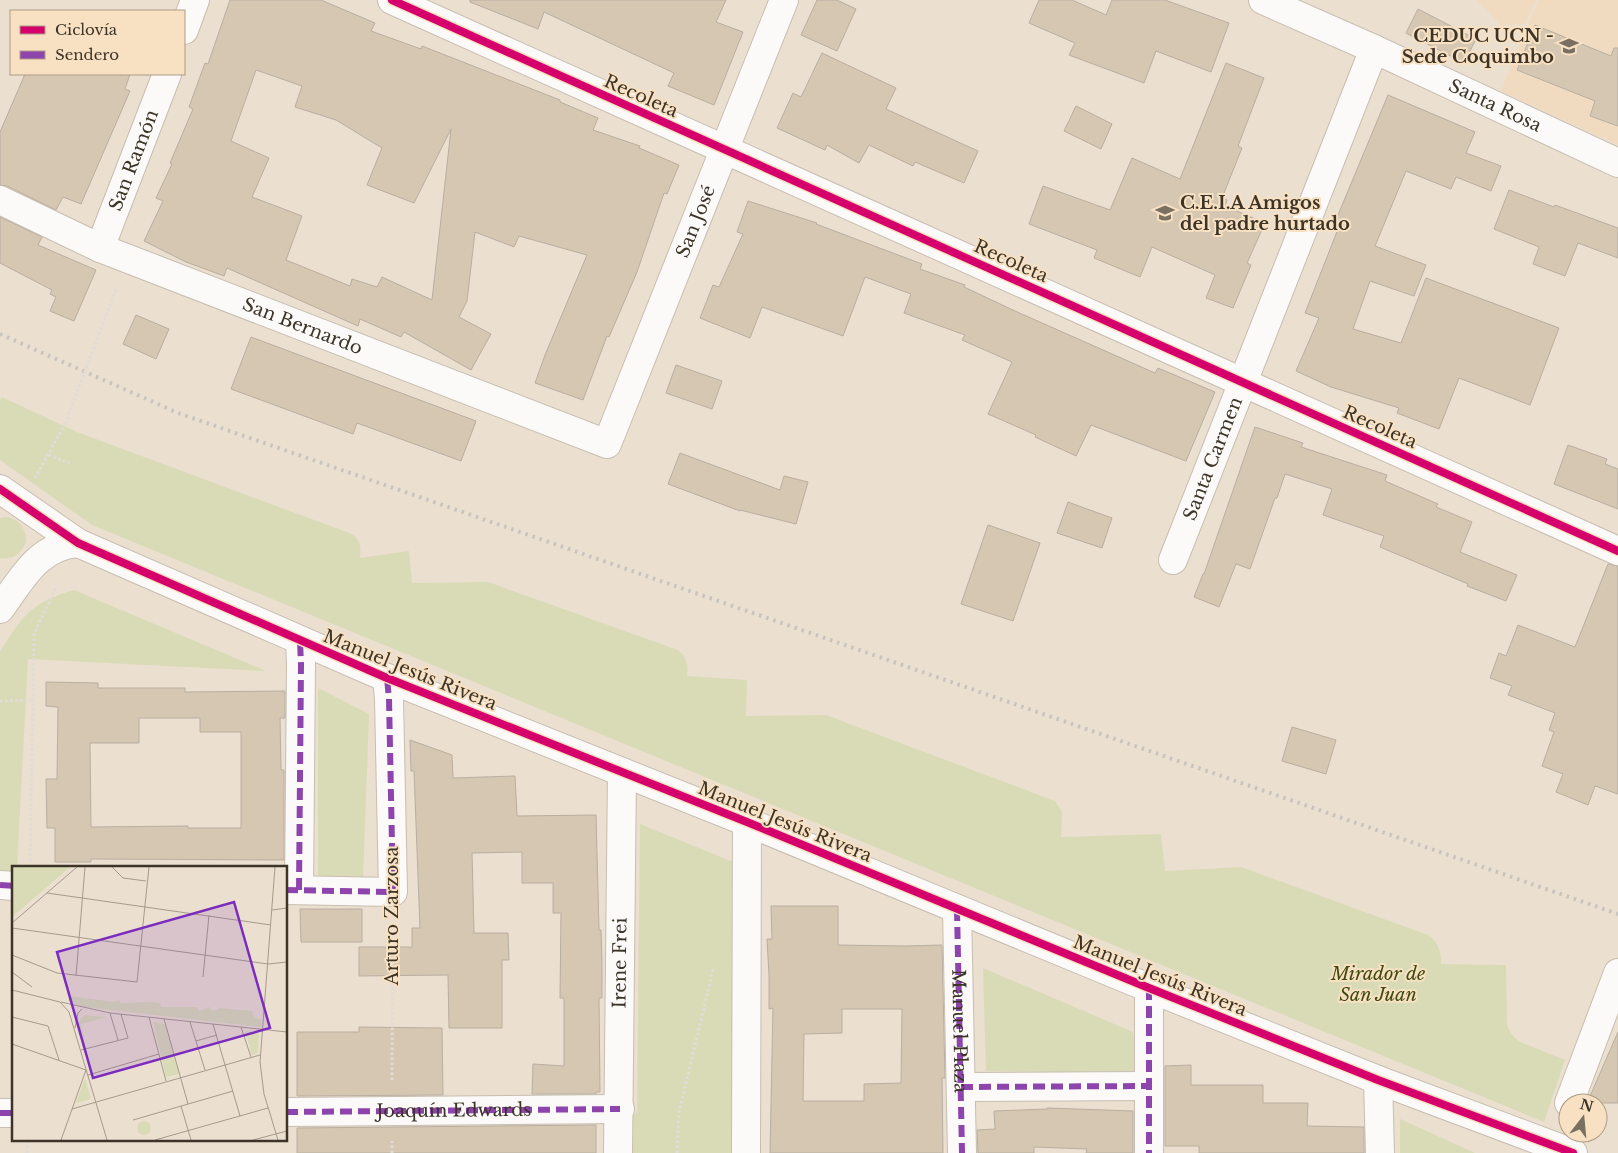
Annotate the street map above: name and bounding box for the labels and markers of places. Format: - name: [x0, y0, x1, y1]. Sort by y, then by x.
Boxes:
- place label: CEDUC UCN - Sede Coquimbo: [1402, 25, 1554, 68]
- school or university icon: CEDUC UCN - Sede Coquimbo: [1558, 35, 1580, 57]
- place label: C.E.I.A Amigos del padre hurtado: [1180, 192, 1350, 235]
- school or university icon: C.E.I.A Amigos del padre hurtado: [1154, 202, 1176, 224]

